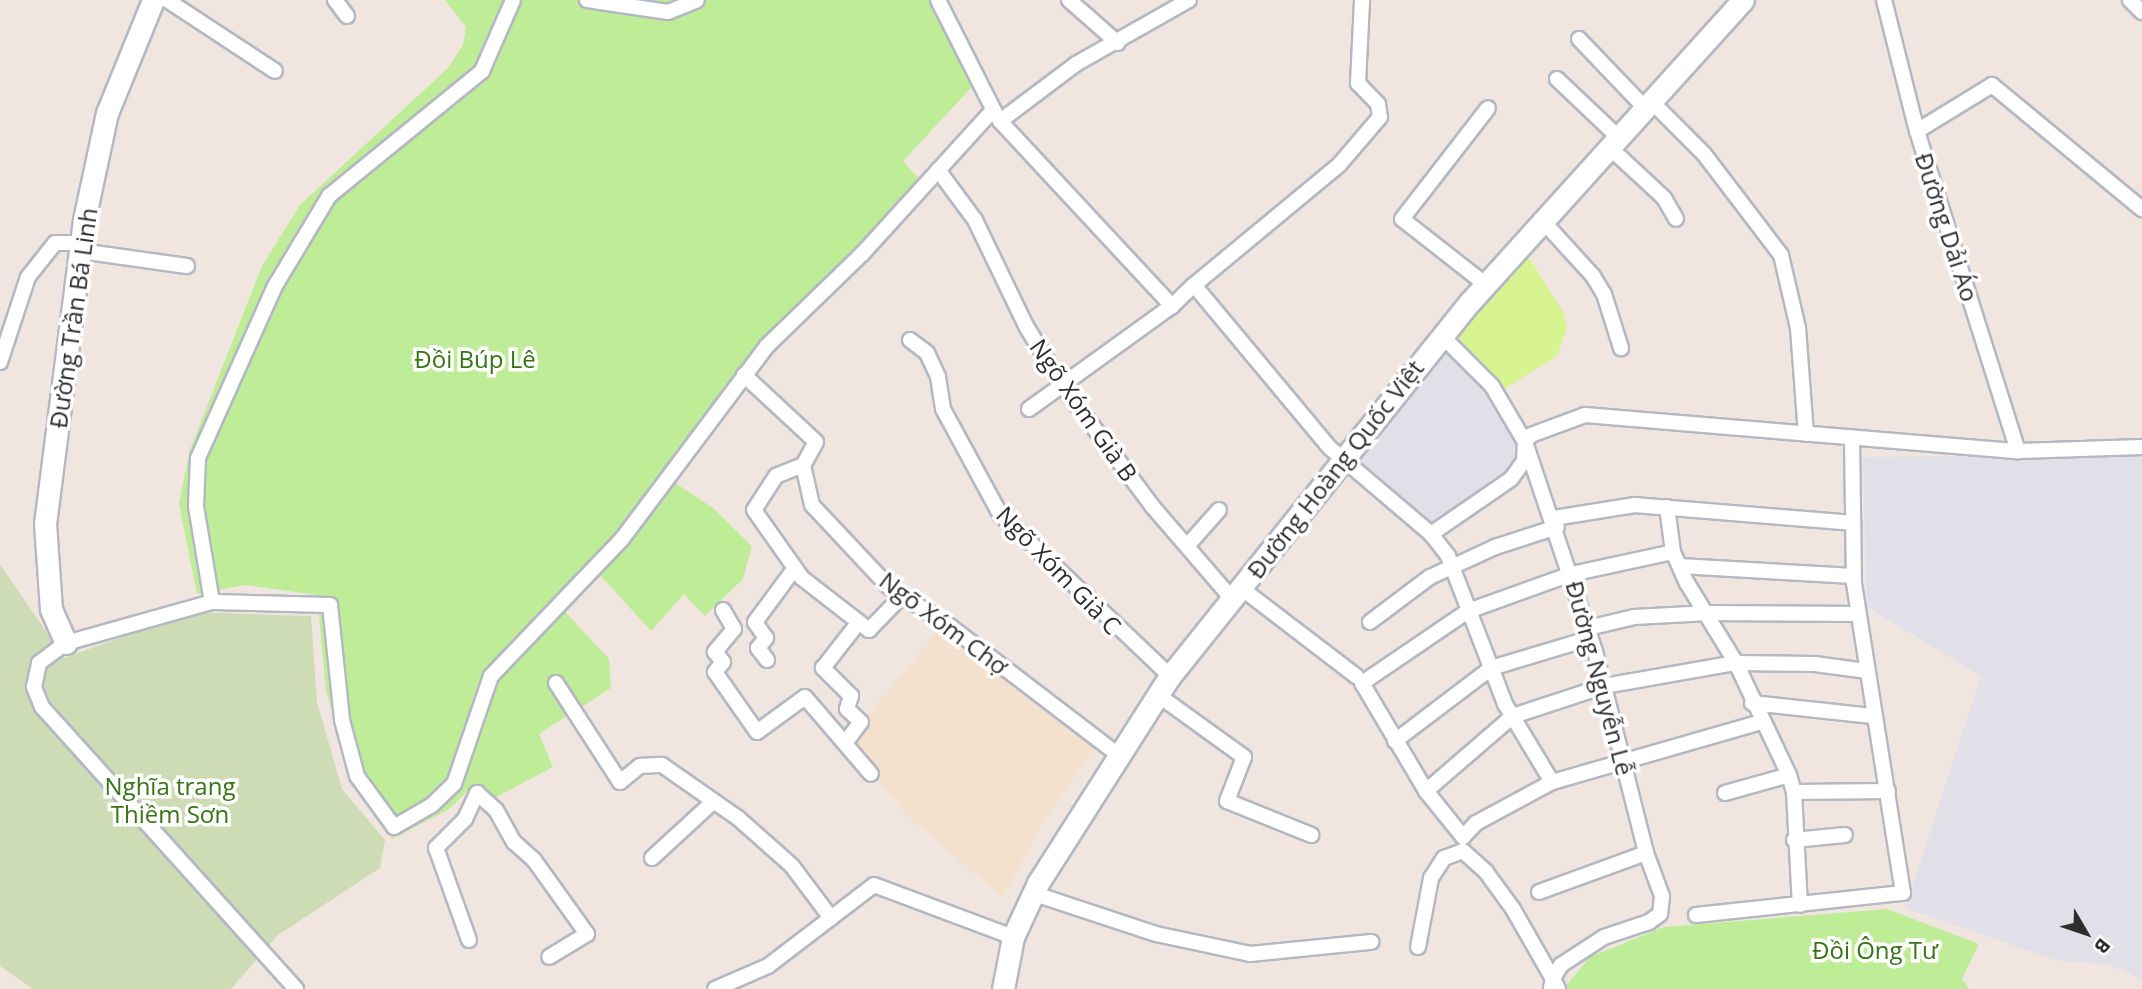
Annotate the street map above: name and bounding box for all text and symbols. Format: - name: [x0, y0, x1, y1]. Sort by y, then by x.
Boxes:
- street label: Đường Dải Áo: [1909, 149, 1985, 305]
- street label: Đường Trần Bá Linh: [43, 206, 103, 430]
- street label: Ngõ Xóm Già B: [1024, 333, 1144, 487]
- park label: Đồi Búp Lê: [414, 345, 536, 373]
- street label: Đường Hoàng Quốc Việt: [1241, 354, 1429, 584]
- street label: Ngõ Xóm Già C: [991, 500, 1127, 640]
- street label: Ngõ Xóm Chợ: [874, 565, 1014, 681]
- street label: Đường Nguyễn Lễ: [1560, 578, 1640, 778]
- park label: Nghĩa trang Thiềm Sơn: [105, 772, 235, 828]
- north arrow: [2051, 898, 2121, 968]
- text: B: [2088, 933, 2116, 959]
- park label: Đồi Ông Tư: [1812, 936, 1938, 964]

